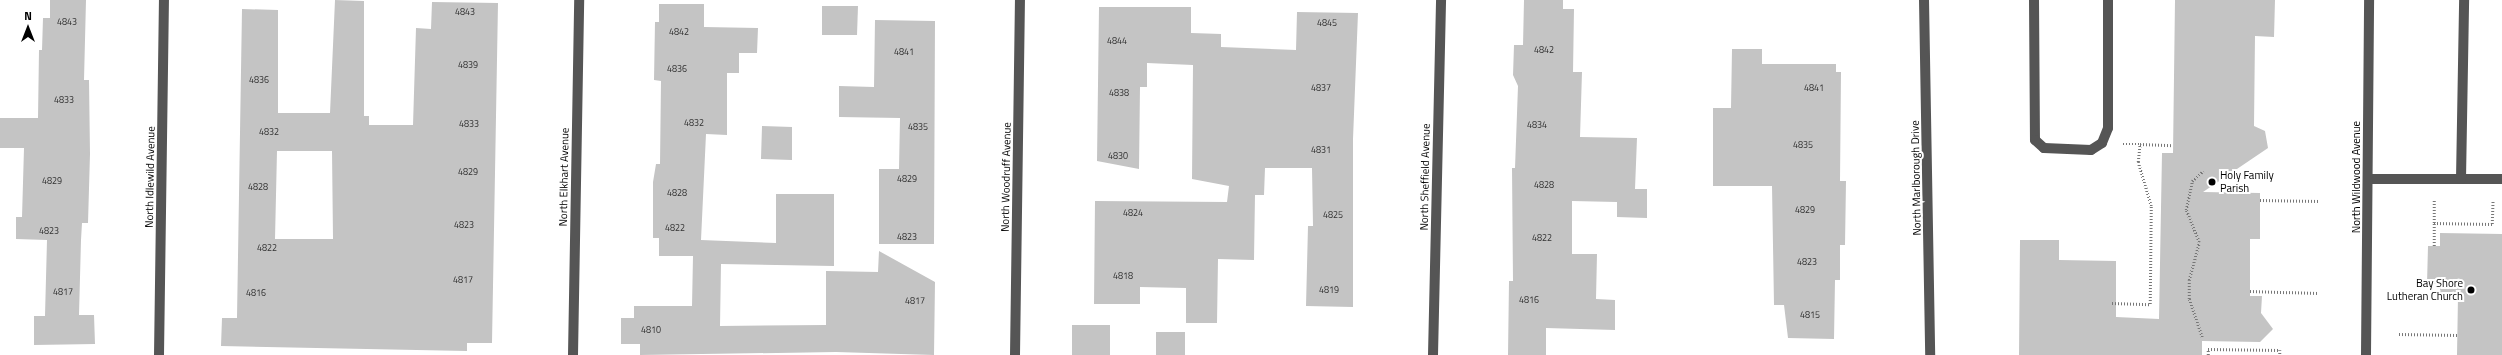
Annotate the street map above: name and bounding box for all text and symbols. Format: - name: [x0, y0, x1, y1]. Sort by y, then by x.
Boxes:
- house number: 4843: [455, 7, 475, 17]
- north arrow: [8, 8, 48, 48]
- text: N: [24, 8, 32, 24]
- house number: 4843: [57, 17, 77, 27]
- house number: 4845: [1317, 18, 1337, 28]
- house number: 4842: [669, 27, 689, 37]
- house number: 4844: [1107, 36, 1127, 46]
- house number: 4842: [1534, 45, 1554, 55]
- house number: 4841: [894, 47, 914, 57]
- house number: 4839: [458, 60, 478, 70]
- house number: 4836: [667, 64, 687, 74]
- house number: 4836: [249, 75, 269, 85]
- house number: 4837: [1311, 83, 1331, 93]
- house number: 4841: [1804, 83, 1824, 93]
- house number: 4838: [1109, 88, 1129, 98]
- house number: 4833: [54, 95, 74, 105]
- house number: 4832: [684, 118, 704, 128]
- house number: 4833: [459, 119, 479, 129]
- house number: 4834: [1527, 120, 1547, 130]
- street label: North Marlborough Drive: [1908, 120, 1924, 236]
- street label: North Wildwood Avenue: [2349, 121, 2363, 233]
- house number: 4835: [908, 122, 928, 132]
- street label: North Woodruff Avenue: [998, 122, 1014, 232]
- street label: North Sheffield Avenue: [1417, 123, 1433, 231]
- street label: North Idlewild Avenue: [143, 126, 157, 228]
- house number: 4832: [259, 127, 279, 137]
- street label: North Elkhart Avenue: [557, 127, 571, 227]
- house number: 4835: [1793, 140, 1813, 150]
- house number: 4831: [1311, 145, 1331, 155]
- house number: 4830: [1108, 151, 1128, 161]
- house number: 4829: [458, 167, 478, 177]
- place label: Holy Family Parish: [2220, 169, 2274, 195]
- house number: 4829: [897, 174, 917, 184]
- house number: 4829: [42, 176, 62, 186]
- marker: Holy Family Parish: [2207, 177, 2217, 187]
- house number: 4828: [1534, 180, 1554, 190]
- house number: 4828: [248, 182, 268, 192]
- house number: 4828: [667, 188, 687, 198]
- house number: 4829: [1795, 205, 1815, 215]
- house number: 4824: [1123, 208, 1143, 218]
- house number: 4825: [1323, 210, 1343, 220]
- house number: 4823: [454, 220, 474, 230]
- house number: 4822: [665, 223, 685, 233]
- house number: 4823: [39, 226, 59, 236]
- house number: 4823: [897, 232, 917, 242]
- house number: 4822: [1532, 233, 1552, 243]
- house number: 4822: [257, 243, 277, 253]
- house number: 4823: [1797, 257, 1817, 267]
- house number: 4818: [1113, 271, 1133, 281]
- house number: 4817: [453, 275, 473, 285]
- place label: Bay Shore Lutheran Church: [2387, 277, 2463, 303]
- house number: 4819: [1319, 285, 1339, 295]
- marker: Bay Shore Lutheran Church: [2466, 285, 2476, 295]
- house number: 4817: [53, 287, 73, 297]
- house number: 4816: [246, 288, 266, 298]
- house number: 4816: [1519, 295, 1539, 305]
- house number: 4817: [905, 296, 925, 306]
- house number: 4815: [1800, 310, 1820, 320]
- house number: 4810: [641, 325, 661, 335]

